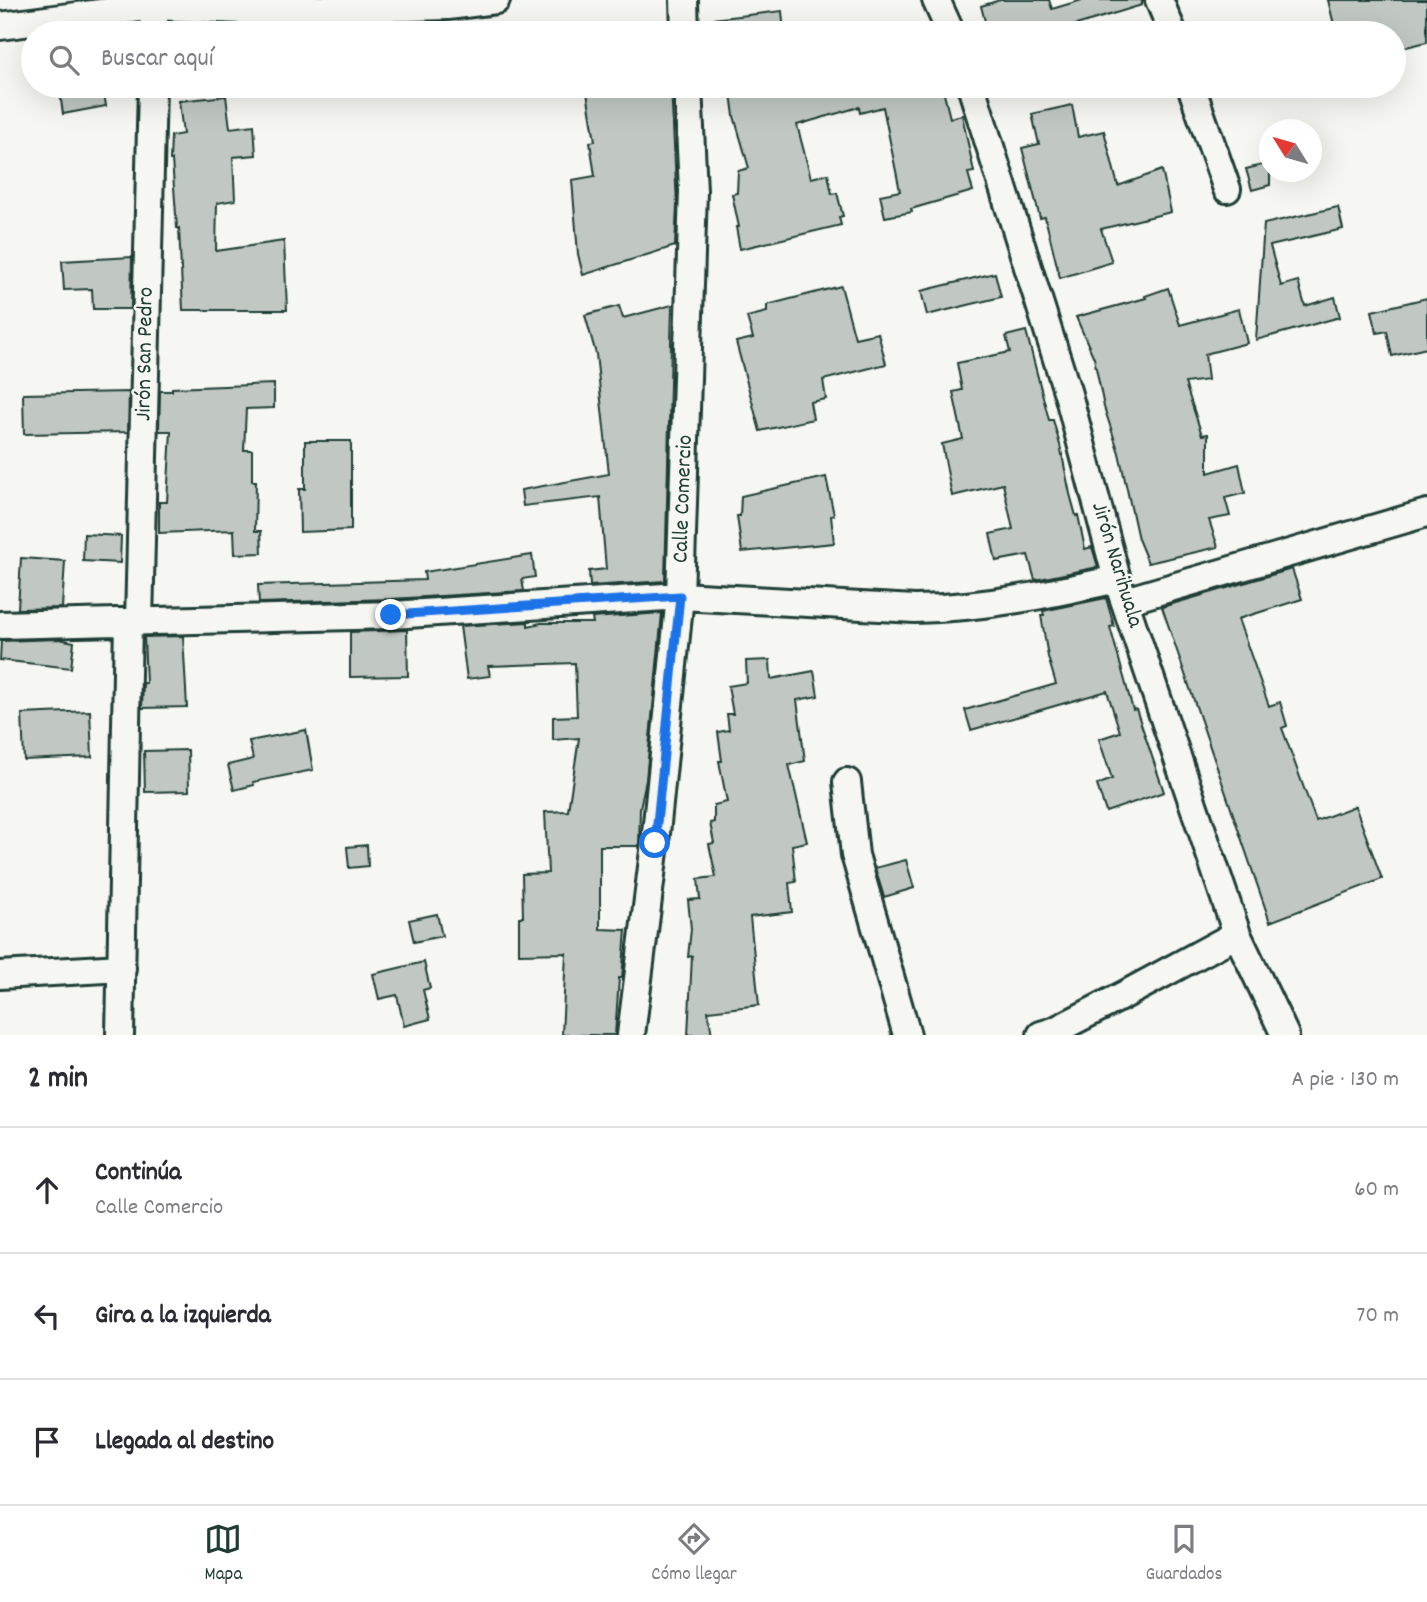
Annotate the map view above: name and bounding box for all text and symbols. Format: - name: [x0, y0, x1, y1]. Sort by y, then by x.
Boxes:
- search box: [21, 21, 1406, 98]
- icon: search: [45, 41, 83, 79]
- text: Buscar aquí: [101, 41, 213, 78]
- north arrow: [1259, 119, 1322, 182]
- street label: Jirón San Pedro: [128, 287, 164, 421]
- street label: Calle Comercio: [665, 434, 703, 564]
- street label: Jirón Narihuala: [1081, 498, 1151, 633]
- route end: [375, 599, 406, 630]
- route start: [639, 827, 670, 858]
- text: 2 min: [28, 1059, 88, 1102]
- text: A pie · 130 m: [1292, 1064, 1399, 1097]
- text: Continúa: [95, 1155, 181, 1192]
- icon: ahead: [28, 1171, 66, 1209]
- text: 60 m: [1354, 1174, 1399, 1207]
- text: Calle Comercio: [95, 1192, 223, 1225]
- icon: left: [28, 1297, 66, 1335]
- text: Gira a la izquierda: [95, 1298, 271, 1335]
- text: 70 m: [1357, 1300, 1399, 1333]
- icon: arrive: [28, 1423, 66, 1461]
- text: Llegada al destino: [95, 1424, 274, 1461]
- tab: Mapa: [204, 1520, 242, 1589]
- tab: Cómo llegar: [651, 1520, 737, 1589]
- tab: Guardados: [1146, 1520, 1223, 1589]

